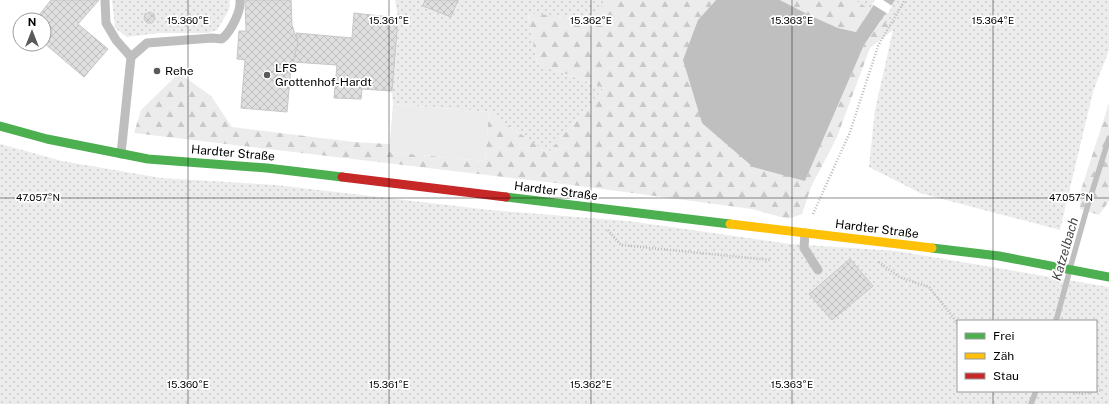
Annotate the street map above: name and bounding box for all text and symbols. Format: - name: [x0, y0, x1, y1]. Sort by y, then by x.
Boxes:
- north arrow: [12, 12, 52, 52]
- text: 15.360°E: [167, 14, 209, 26]
- text: 15.361°E: [369, 14, 409, 26]
- text: 15.362°E: [570, 14, 612, 26]
- text: 15.363°E: [771, 14, 813, 26]
- text: 15.364°E: [972, 14, 1014, 26]
- text: N: [28, 16, 36, 28]
- place label: LFS Grottenhof-Hardt: [275, 61, 372, 89]
- place label: Rehe: [165, 64, 194, 78]
- marker: Rehe: [152, 66, 162, 76]
- marker: LFS Grottenhof-Hardt: [262, 70, 272, 80]
- street label: Hardter Straße: [191, 142, 276, 164]
- street label: Hardter Straße: [513, 179, 599, 203]
- text: 47.057°N: [16, 191, 60, 203]
- text: 47.057°N: [1049, 191, 1093, 203]
- water label: Katzelbach: [1049, 216, 1081, 282]
- street label: Hardter Straße: [834, 217, 920, 241]
- legend: [957, 320, 1097, 392]
- text: Frei: [993, 329, 1015, 343]
- text: Zäh: [993, 349, 1014, 363]
- text: Stau: [993, 369, 1019, 383]
- text: 15.360°E: [167, 378, 209, 390]
- text: 15.361°E: [369, 378, 409, 390]
- text: 15.362°E: [570, 378, 612, 390]
- text: 15.363°E: [771, 378, 813, 390]

